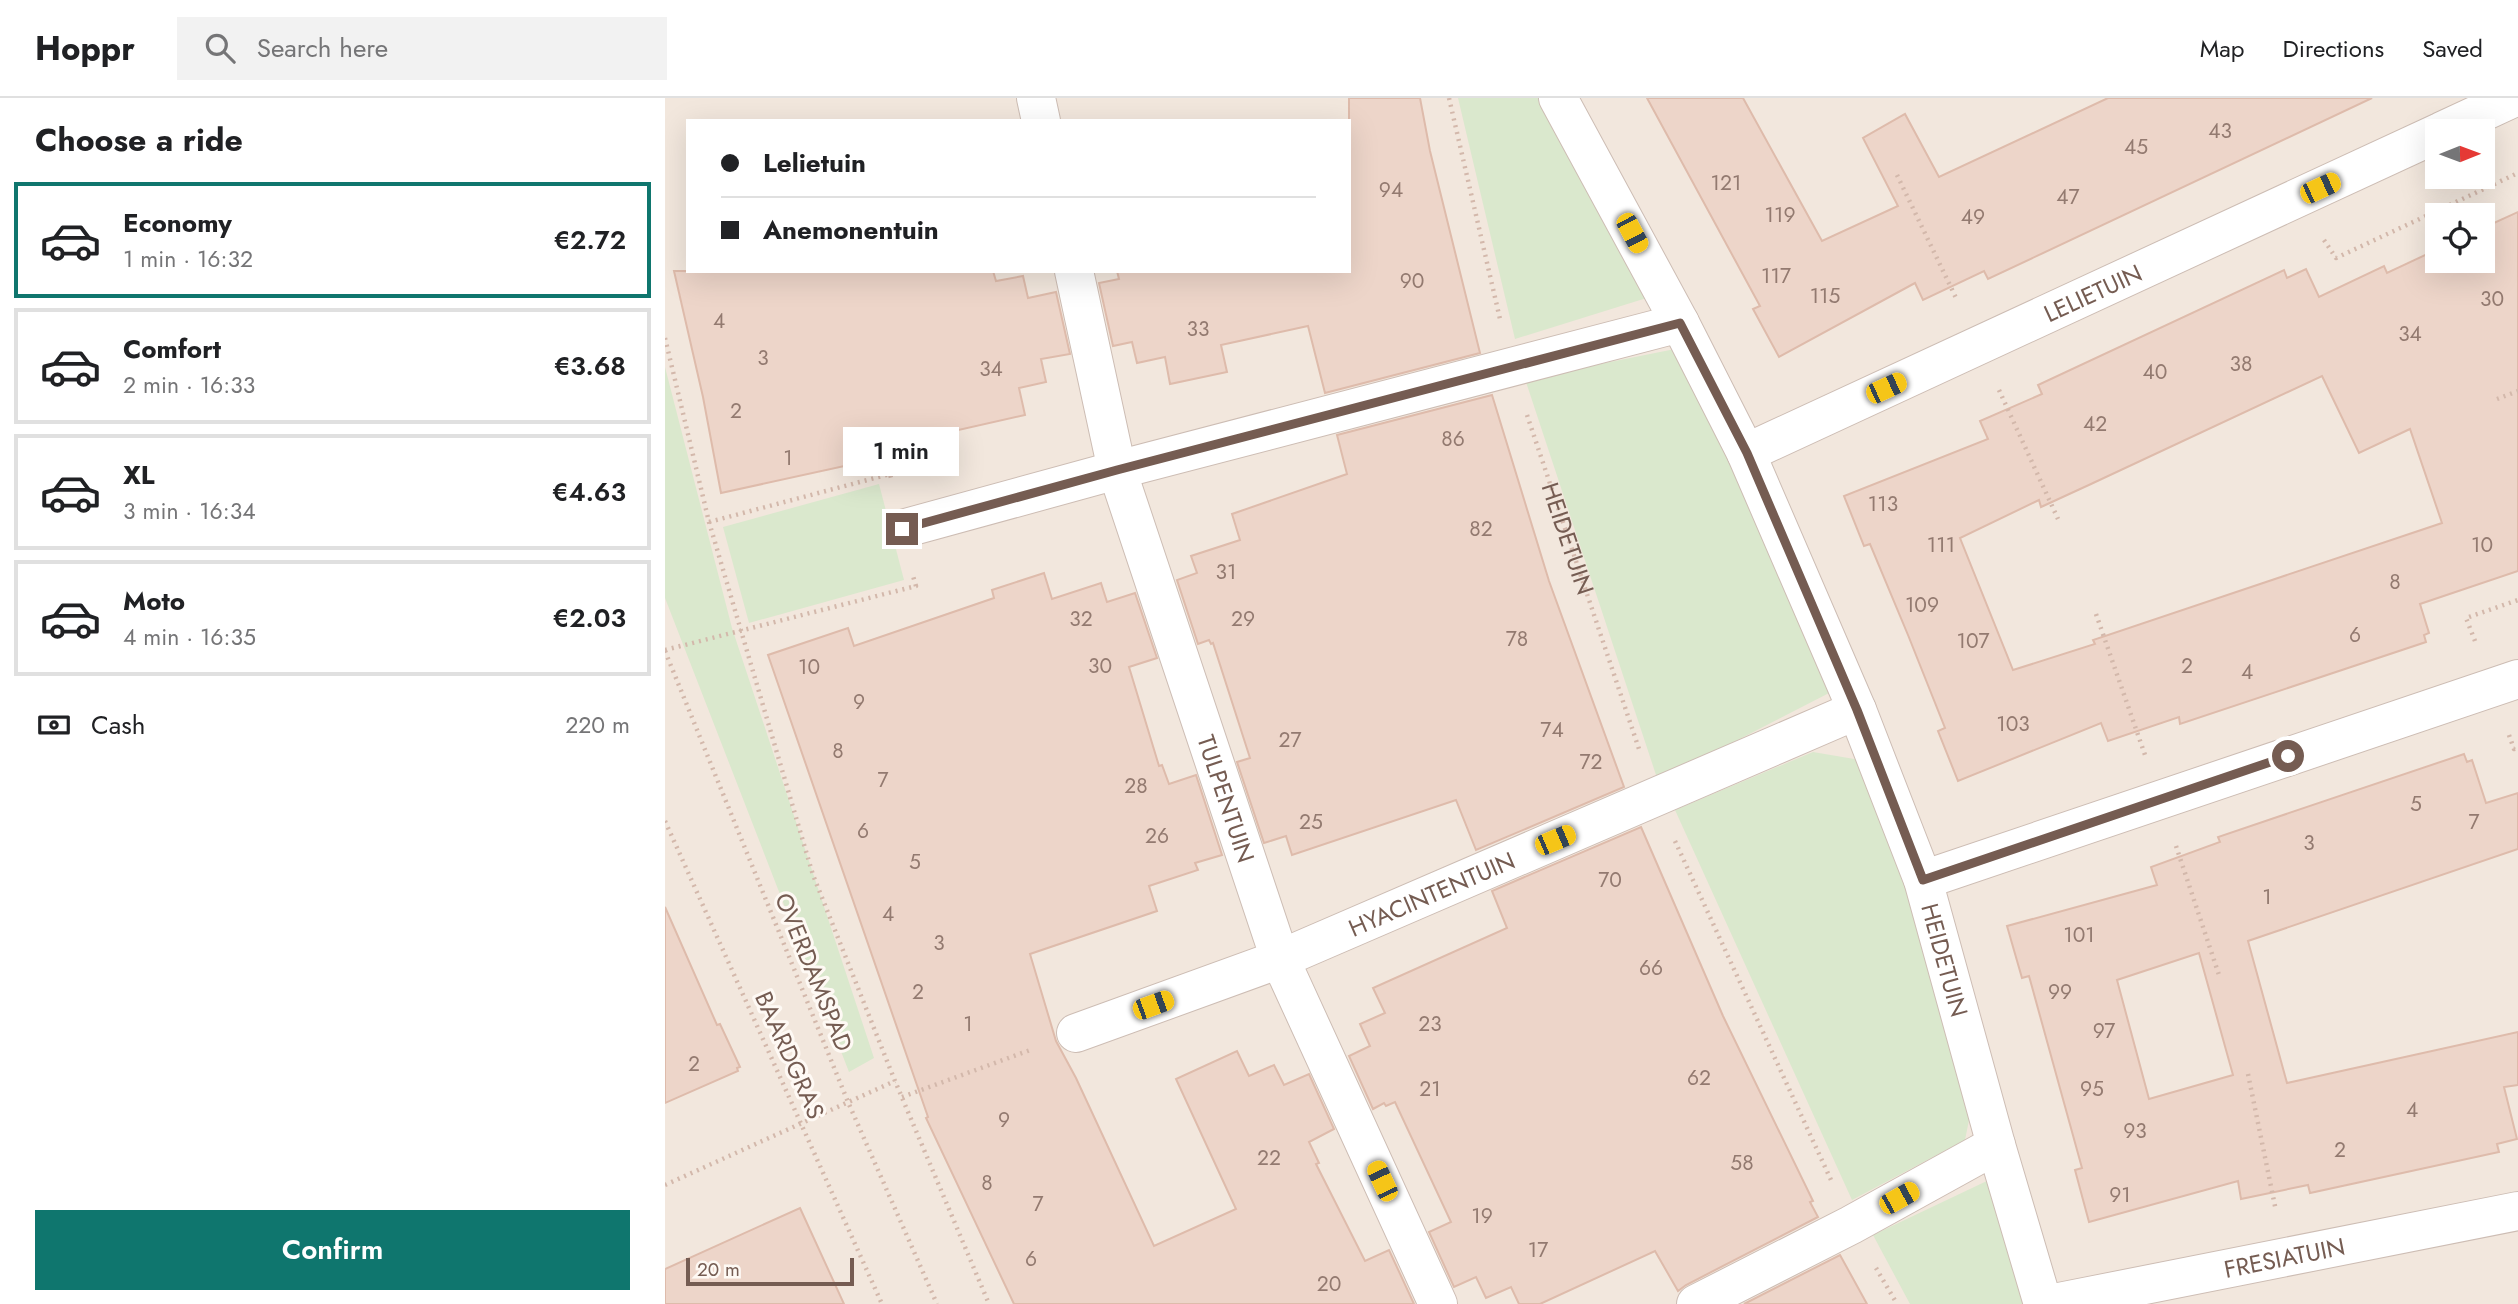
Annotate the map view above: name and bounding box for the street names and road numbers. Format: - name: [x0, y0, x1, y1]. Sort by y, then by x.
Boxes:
- street label: LELIETUIN: [2038, 255, 2148, 331]
- street label: HEIDETUIN: [1533, 477, 1603, 599]
- street label: TULPENTUIN: [1189, 730, 1264, 867]
- street label: HYACINTENTUIN: [1343, 842, 1520, 945]
- street label: OVERDAMSPAD: [766, 887, 862, 1057]
- street label: HEIDETUIN: [1913, 899, 1977, 1021]
- street label: BAARDGRAS: [746, 986, 834, 1124]
- street label: FRESIATUIN: [2221, 1228, 2348, 1286]

